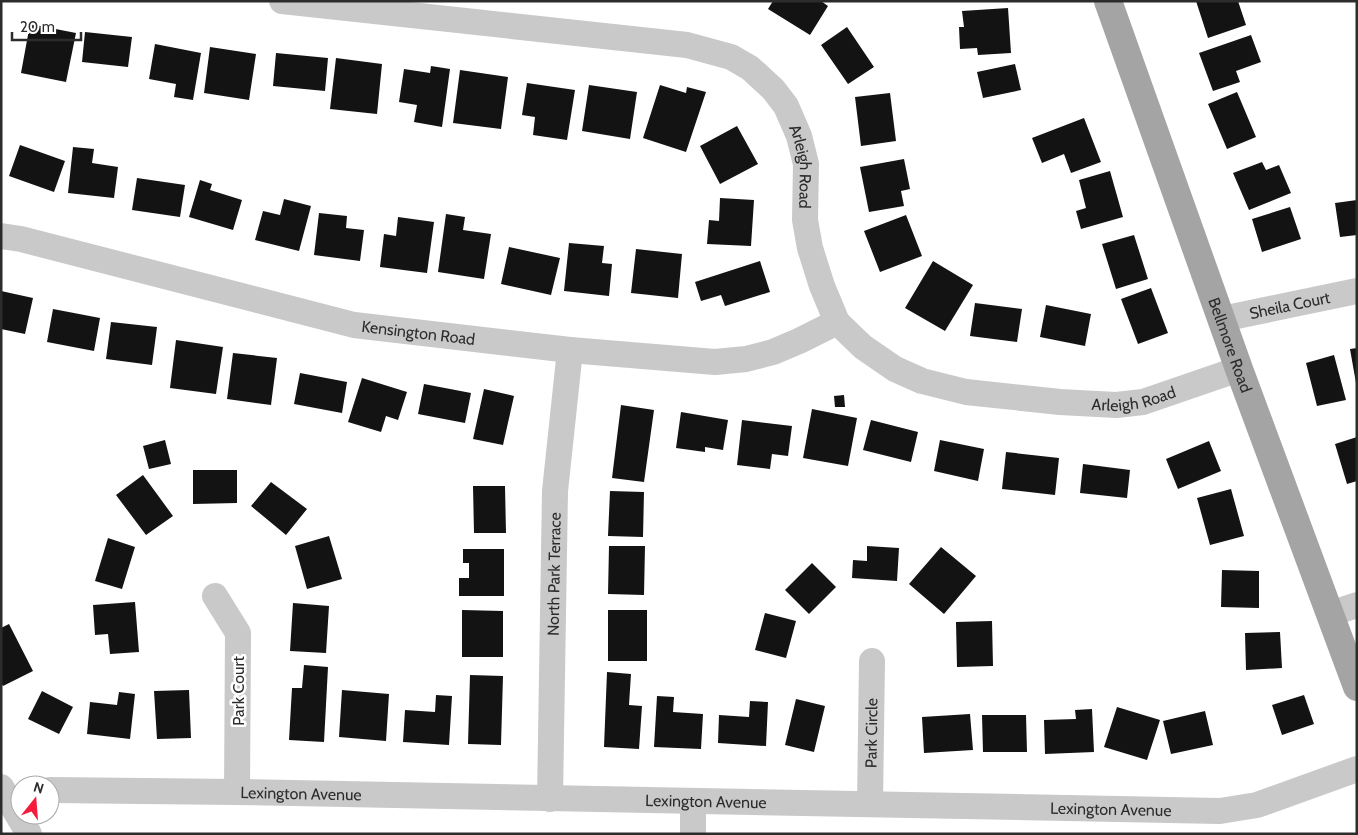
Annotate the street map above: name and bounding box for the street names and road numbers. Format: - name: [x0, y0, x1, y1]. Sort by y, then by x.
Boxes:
- street label: Arleigh Road: [786, 121, 816, 209]
- street label: Sheila Court: [1248, 287, 1332, 323]
- street label: Bellmore Road: [1205, 295, 1256, 395]
- street label: Kensington Road: [361, 316, 476, 348]
- street label: Arleigh Road: [1091, 382, 1178, 415]
- street label: North Park Terrace: [543, 512, 564, 636]
- street label: Park Court: [229, 656, 248, 726]
- street label: Park Circle: [861, 698, 881, 768]
- street label: Lexington Avenue: [240, 783, 362, 804]
- street label: Lexington Avenue: [645, 790, 767, 812]
- street label: Lexington Avenue: [1050, 798, 1172, 820]

